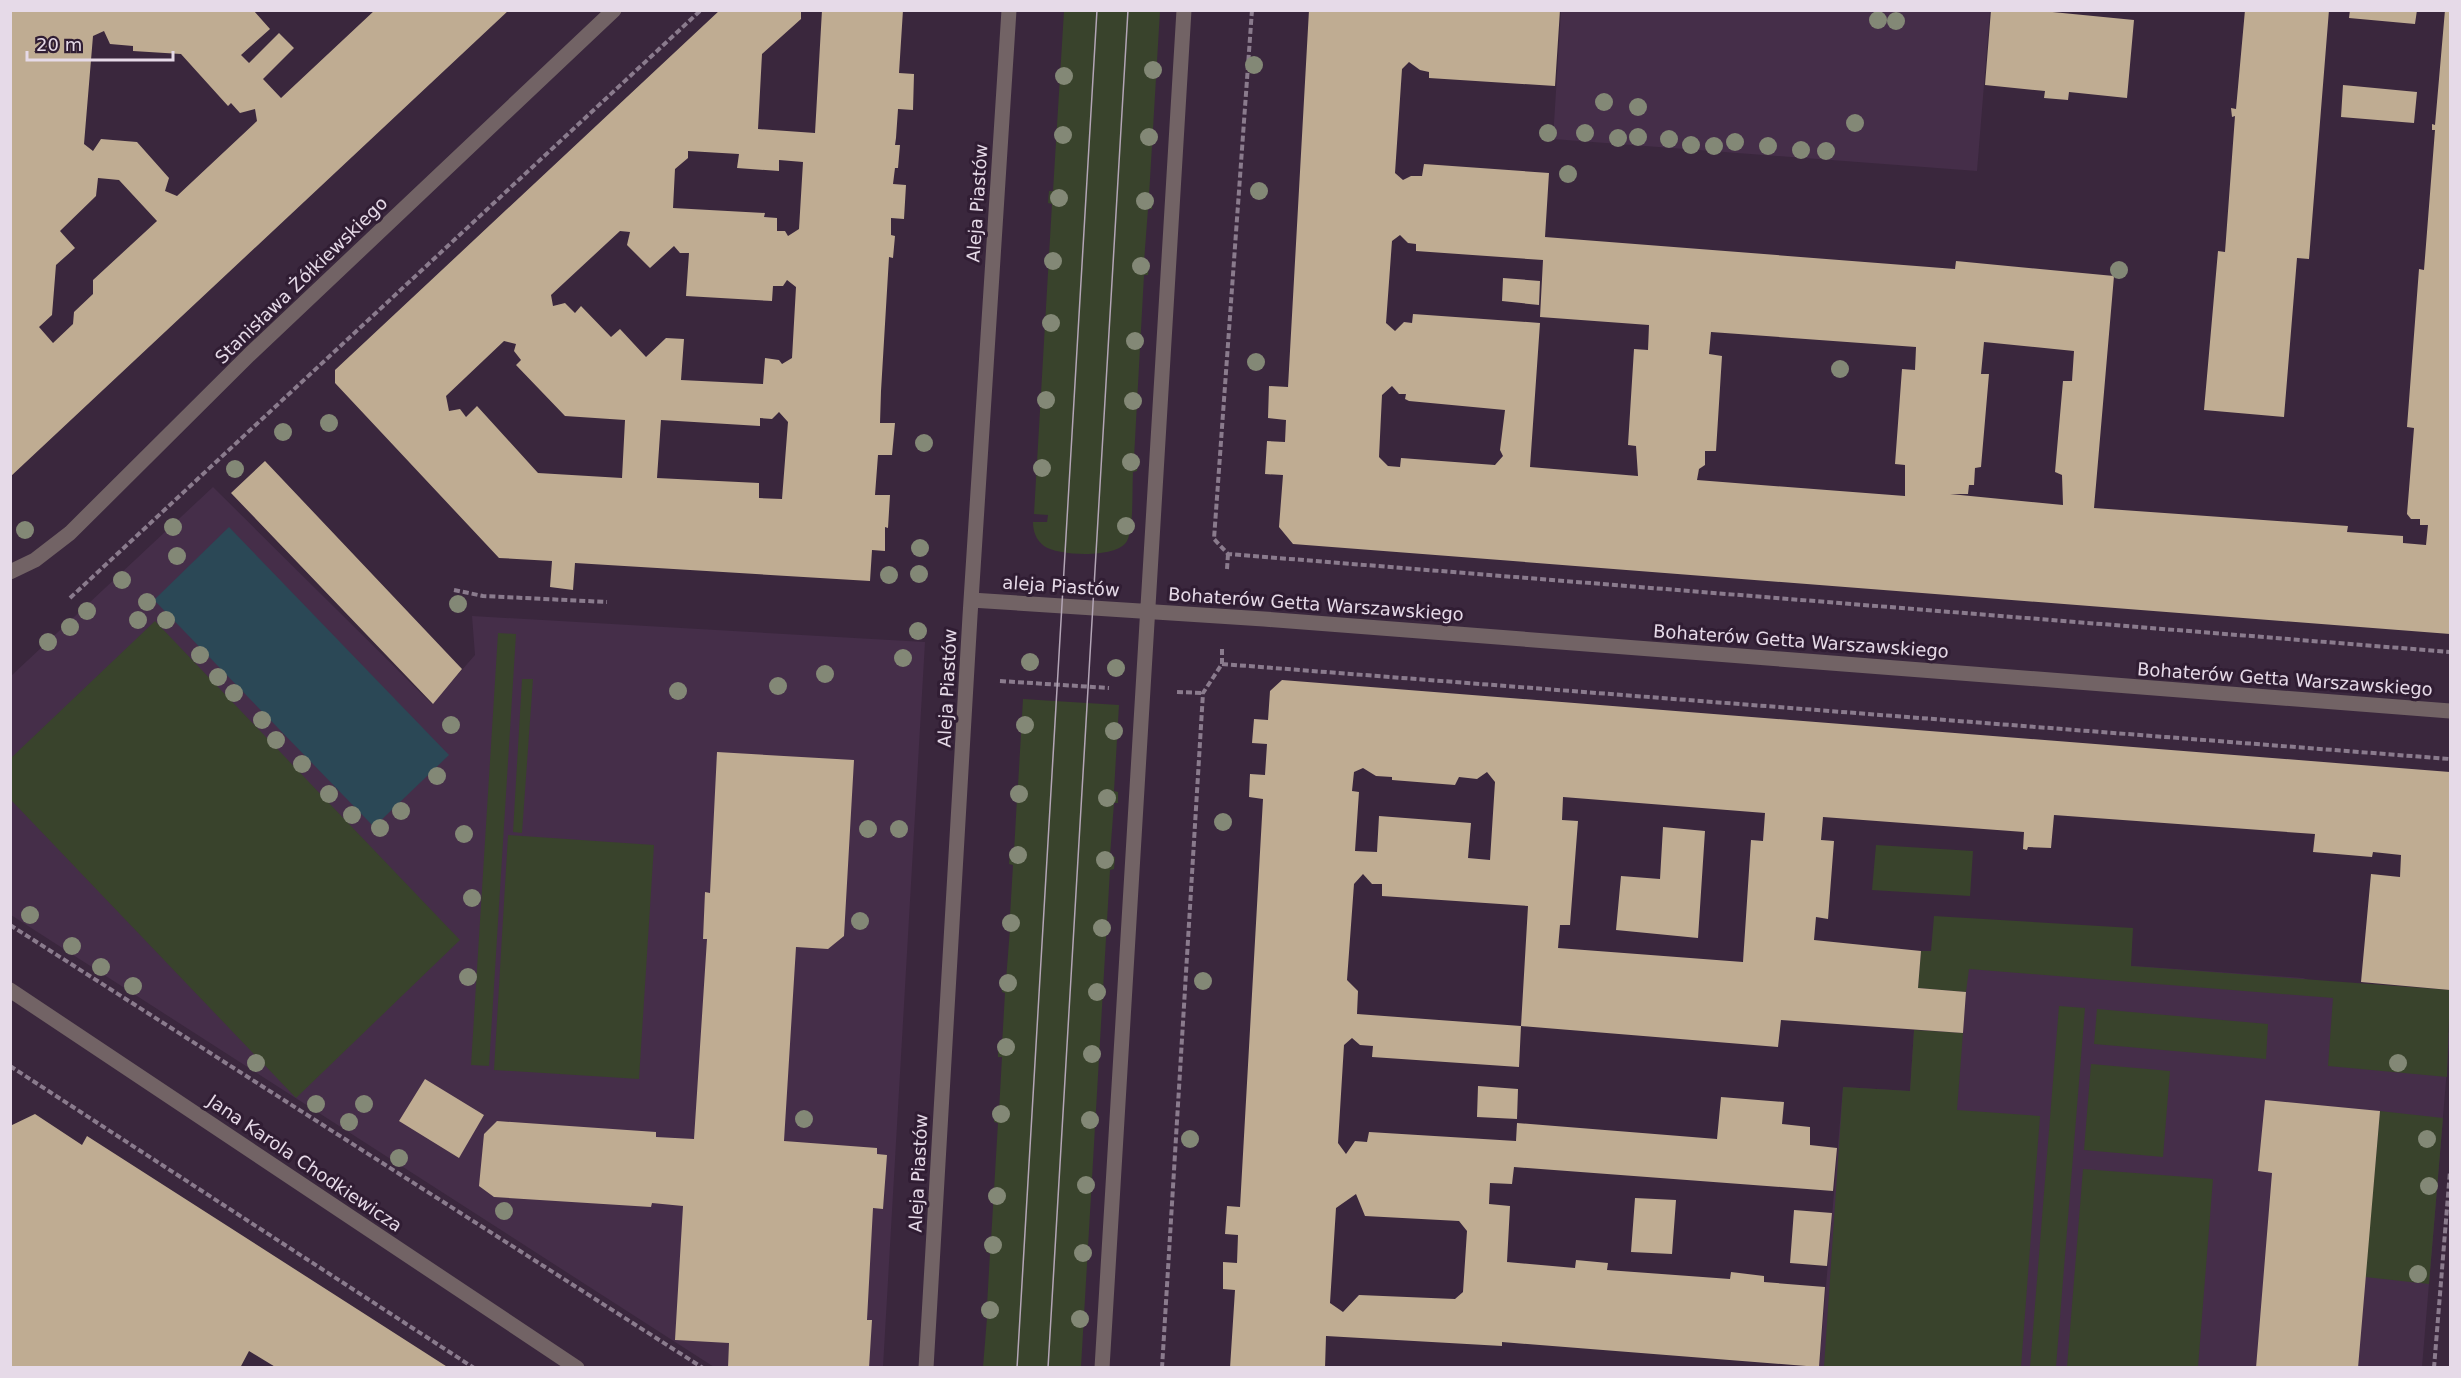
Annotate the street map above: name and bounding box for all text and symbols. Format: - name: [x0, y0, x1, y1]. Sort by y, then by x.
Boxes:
- scale bar: [27, 24, 172, 62]
- text: 20 m: [36, 34, 82, 55]
- street label: Aleja Piastów: [962, 143, 992, 263]
- street label: Stanisława Żółkiewskiego: [211, 192, 391, 368]
- street label: aleja Piastów: [1002, 571, 1120, 601]
- street label: Bohaterów Getta Warszawskiego: [1167, 583, 1465, 625]
- street label: Bohaterów Getta Warszawskiego: [1652, 620, 1950, 662]
- street label: Aleja Piastów: [933, 628, 961, 748]
- street label: Bohaterów Getta Warszawskiego: [2136, 658, 2434, 700]
- street label: Jana Karola Chodkiewicza: [203, 1089, 406, 1236]
- street label: Aleja Piastów: [904, 1113, 932, 1233]

